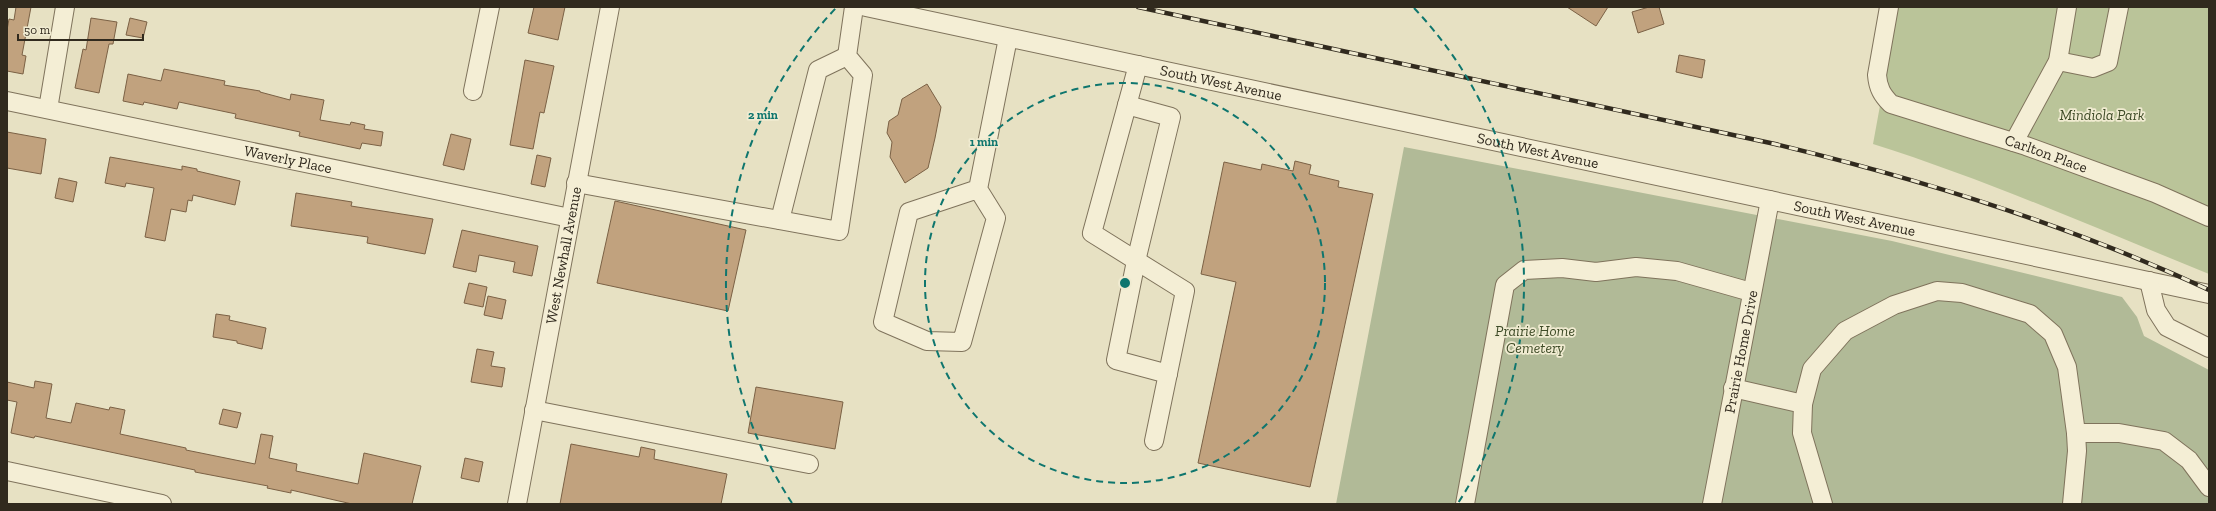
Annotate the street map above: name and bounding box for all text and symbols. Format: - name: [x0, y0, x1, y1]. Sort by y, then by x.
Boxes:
- scale bar: [18, 16, 143, 42]
- text: 50 m: [24, 23, 51, 37]
- street label: South West Avenue: [1158, 61, 1283, 105]
- park label: Mindiola Park: [2060, 106, 2145, 124]
- text: 2 min: [748, 108, 778, 122]
- street label: South West Avenue: [1475, 129, 1600, 172]
- street label: Carlton Place: [2003, 131, 2090, 177]
- text: 1 min: [970, 135, 998, 149]
- street label: Waverly Place: [242, 141, 334, 177]
- street label: West Newhall Avenue: [542, 185, 585, 325]
- street label: South West Avenue: [1792, 197, 1917, 240]
- centre of rings: [1118, 276, 1132, 290]
- street label: Prairie Home Drive: [1721, 289, 1762, 415]
- park label: Prairie Home Cemetery: [1495, 322, 1575, 357]

